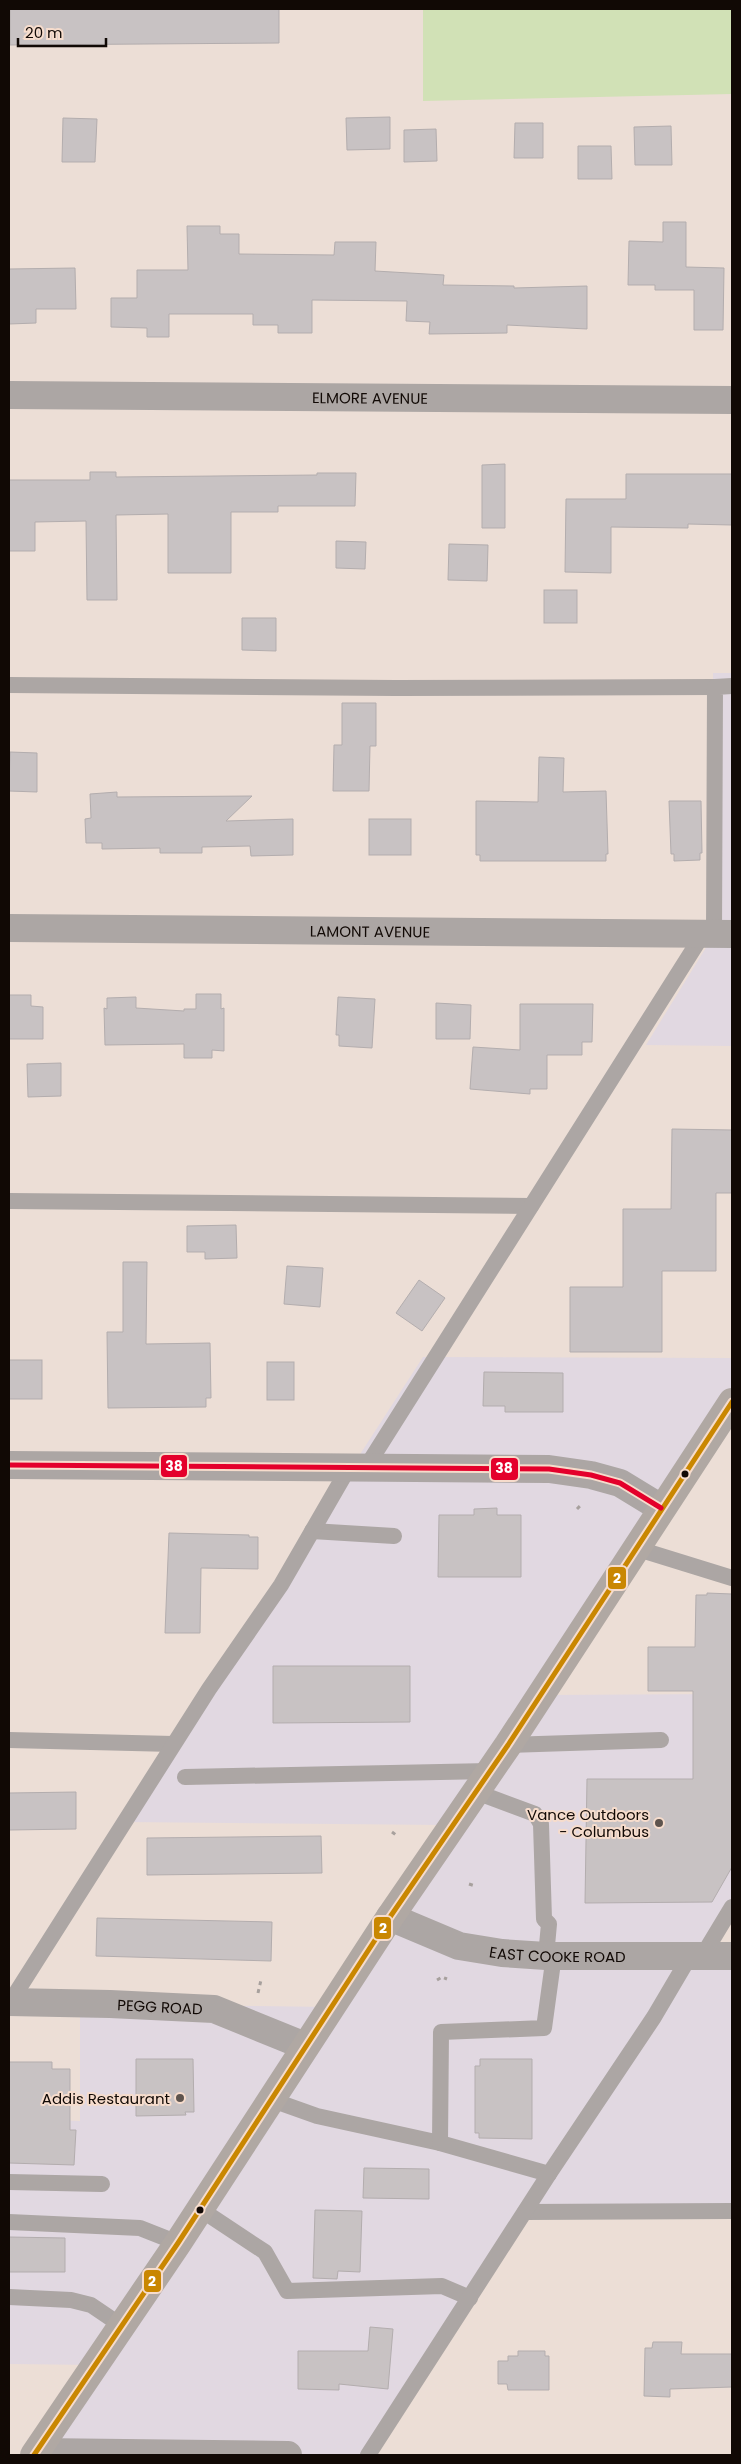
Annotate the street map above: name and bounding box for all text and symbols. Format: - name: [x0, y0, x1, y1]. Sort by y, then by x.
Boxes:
- scale bar: [18, 15, 105, 47]
- text: 20 m: [25, 22, 63, 43]
- street label: ELMORE AVENUE: [312, 387, 428, 408]
- street label: LAMONT AVENUE: [310, 920, 430, 942]
- line badge: 38: [160, 1454, 188, 1478]
- text: 38: [165, 1456, 183, 1476]
- line badge: 38: [490, 1457, 519, 1481]
- text: 38: [495, 1458, 513, 1478]
- unlabelled marker: [680, 1469, 690, 1479]
- line badge: 2: [607, 1566, 627, 1590]
- text: 2: [613, 1568, 621, 1588]
- place label: Vance Outdoors - Columbus: [527, 1804, 649, 1842]
- marker: Vance Outdoors - Columbus: [653, 1817, 665, 1829]
- line badge: 2: [373, 1916, 392, 1940]
- text: 2: [379, 1918, 387, 1938]
- street label: EAST COOKE ROAD: [488, 1941, 626, 1967]
- street label: PEGG ROAD: [117, 1994, 203, 2019]
- place label: Addis Restaurant: [42, 2088, 170, 2109]
- marker: Addis Restaurant: [174, 2092, 186, 2104]
- unlabelled marker: [195, 2205, 205, 2215]
- line badge: 2: [143, 2269, 162, 2293]
- text: 2: [148, 2271, 156, 2291]

